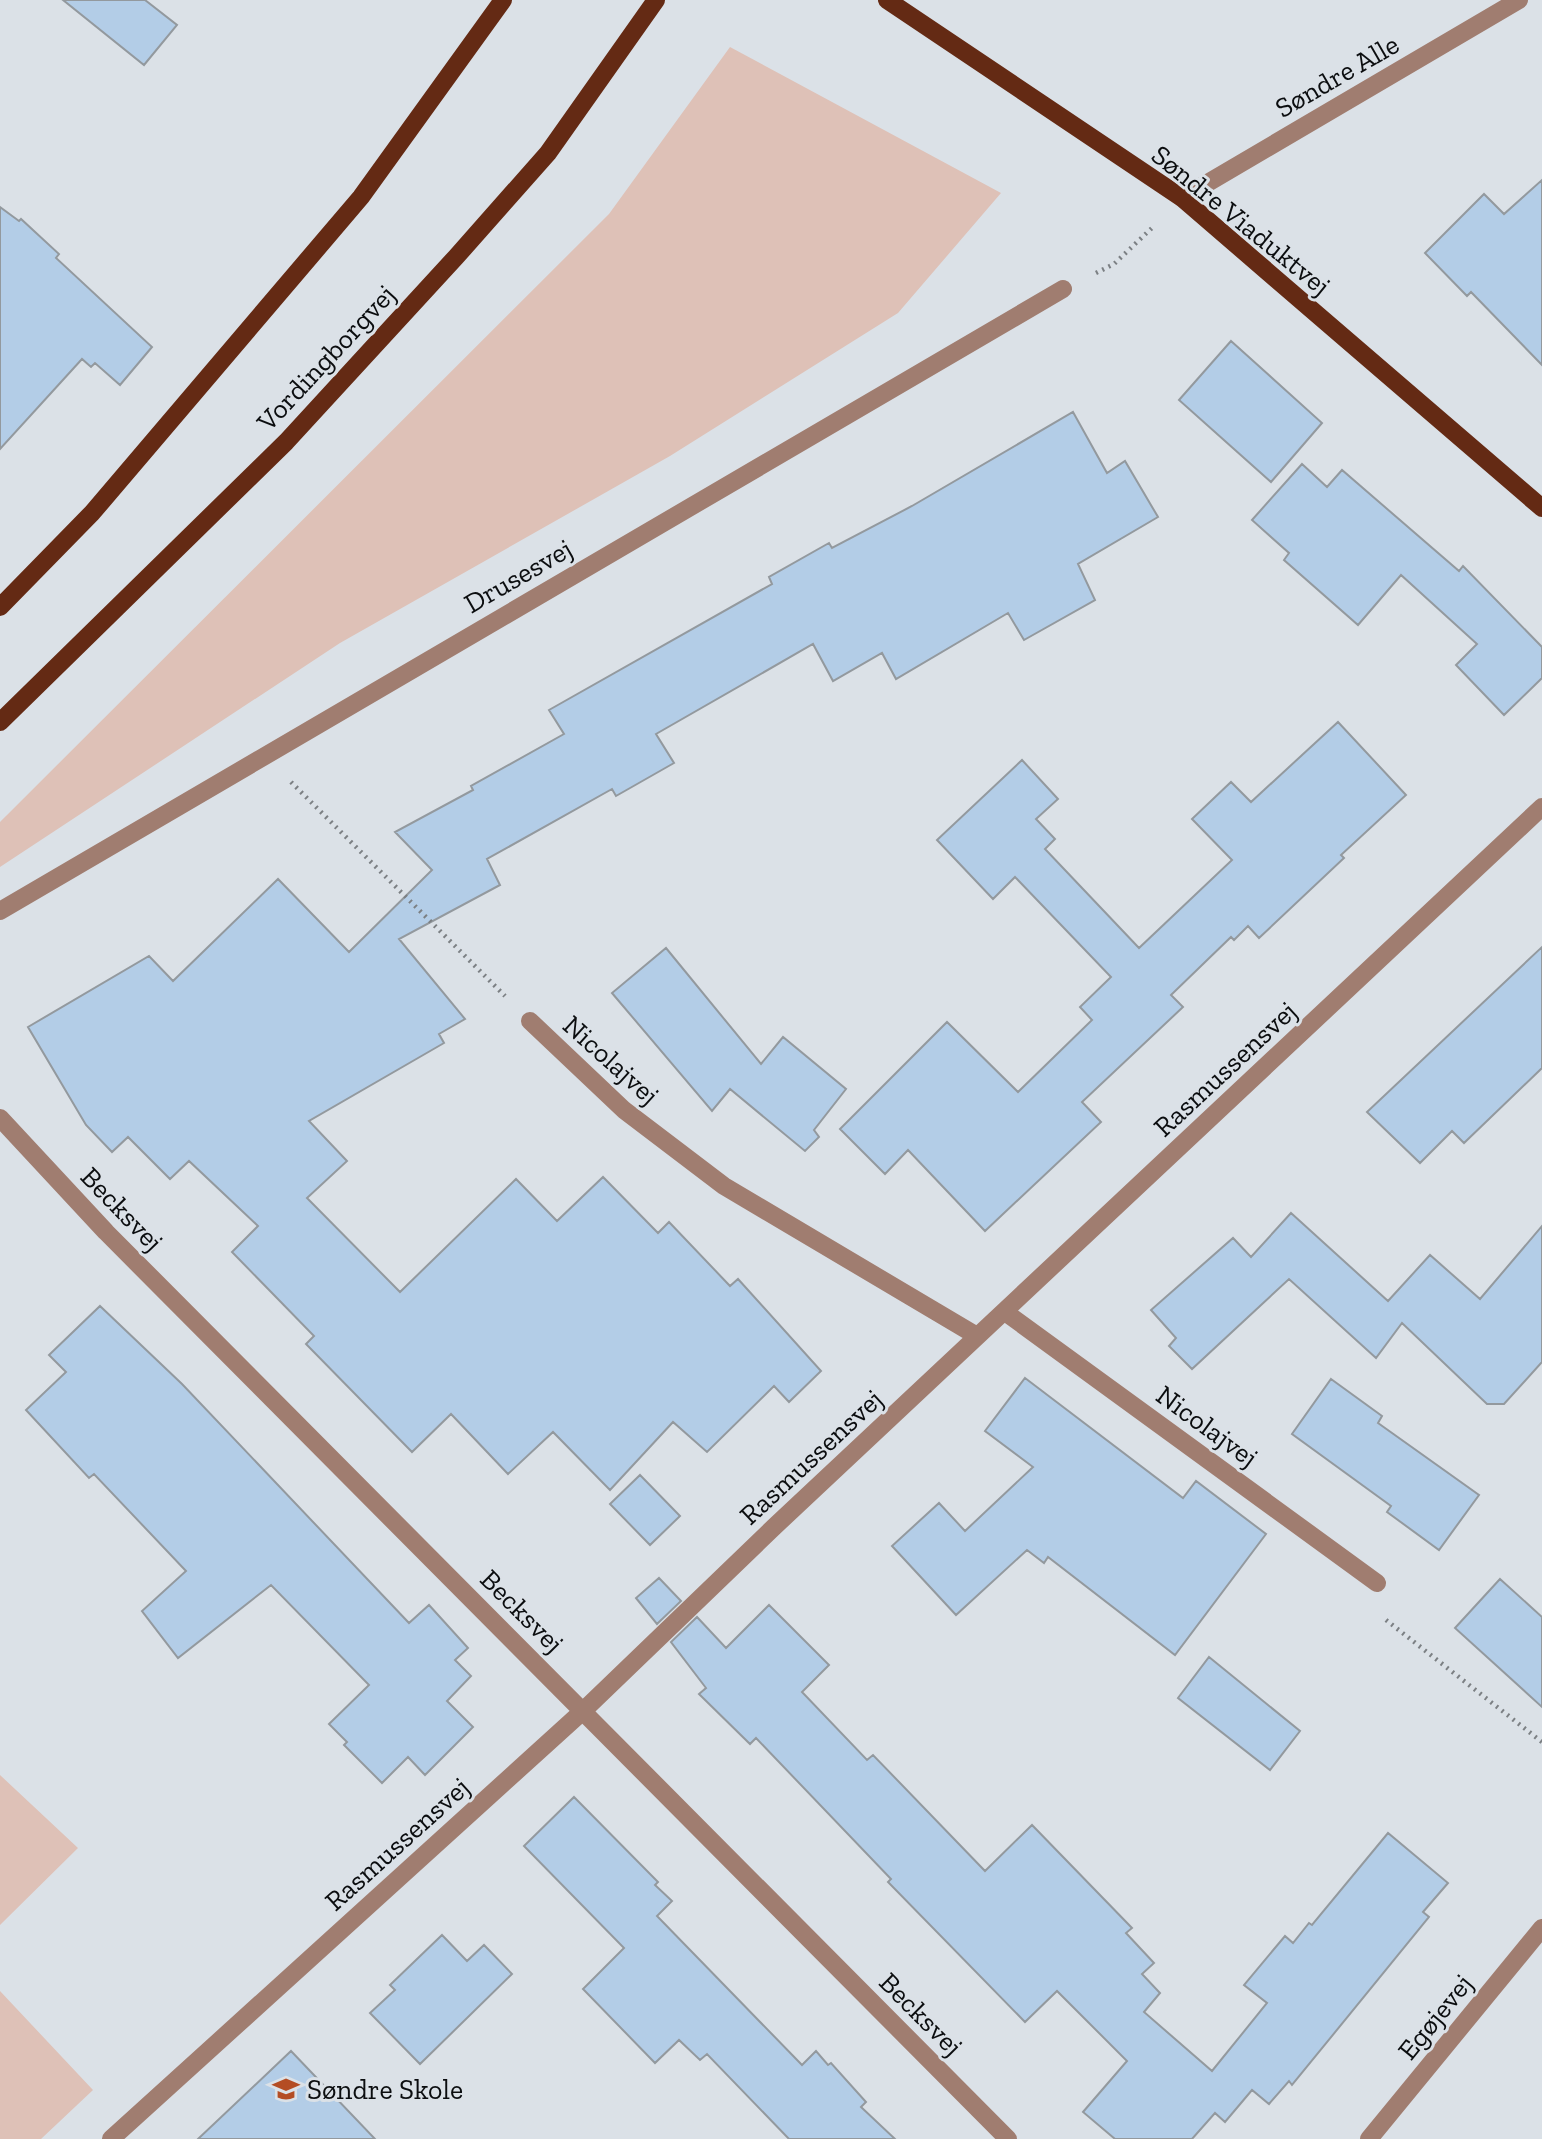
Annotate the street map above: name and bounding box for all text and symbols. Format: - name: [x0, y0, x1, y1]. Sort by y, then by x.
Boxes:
- street label: Søndre Alle: [1269, 27, 1405, 125]
- street label: Søndre Viaduktvej: [1145, 138, 1337, 302]
- street label: Vordingborgvej: [249, 278, 402, 439]
- street label: Drusesvej: [458, 532, 578, 620]
- street label: Rasmussensvej: [1147, 995, 1303, 1143]
- street label: Nicolajvej: [556, 1008, 666, 1112]
- street label: Becksvej: [74, 1160, 170, 1258]
- street label: Nicolajvej: [1150, 1378, 1264, 1474]
- street label: Rasmussensvej: [733, 1383, 889, 1531]
- street label: Becksvej: [474, 1563, 570, 1659]
- street label: Rasmussensvej: [318, 1771, 476, 1917]
- street label: Becksvej: [873, 1966, 969, 2062]
- street label: Egøjevej: [1391, 1968, 1479, 2066]
- place label: Søndre Skole: [307, 2073, 463, 2106]
- school or university icon: Søndre Skole: [271, 2074, 301, 2104]

